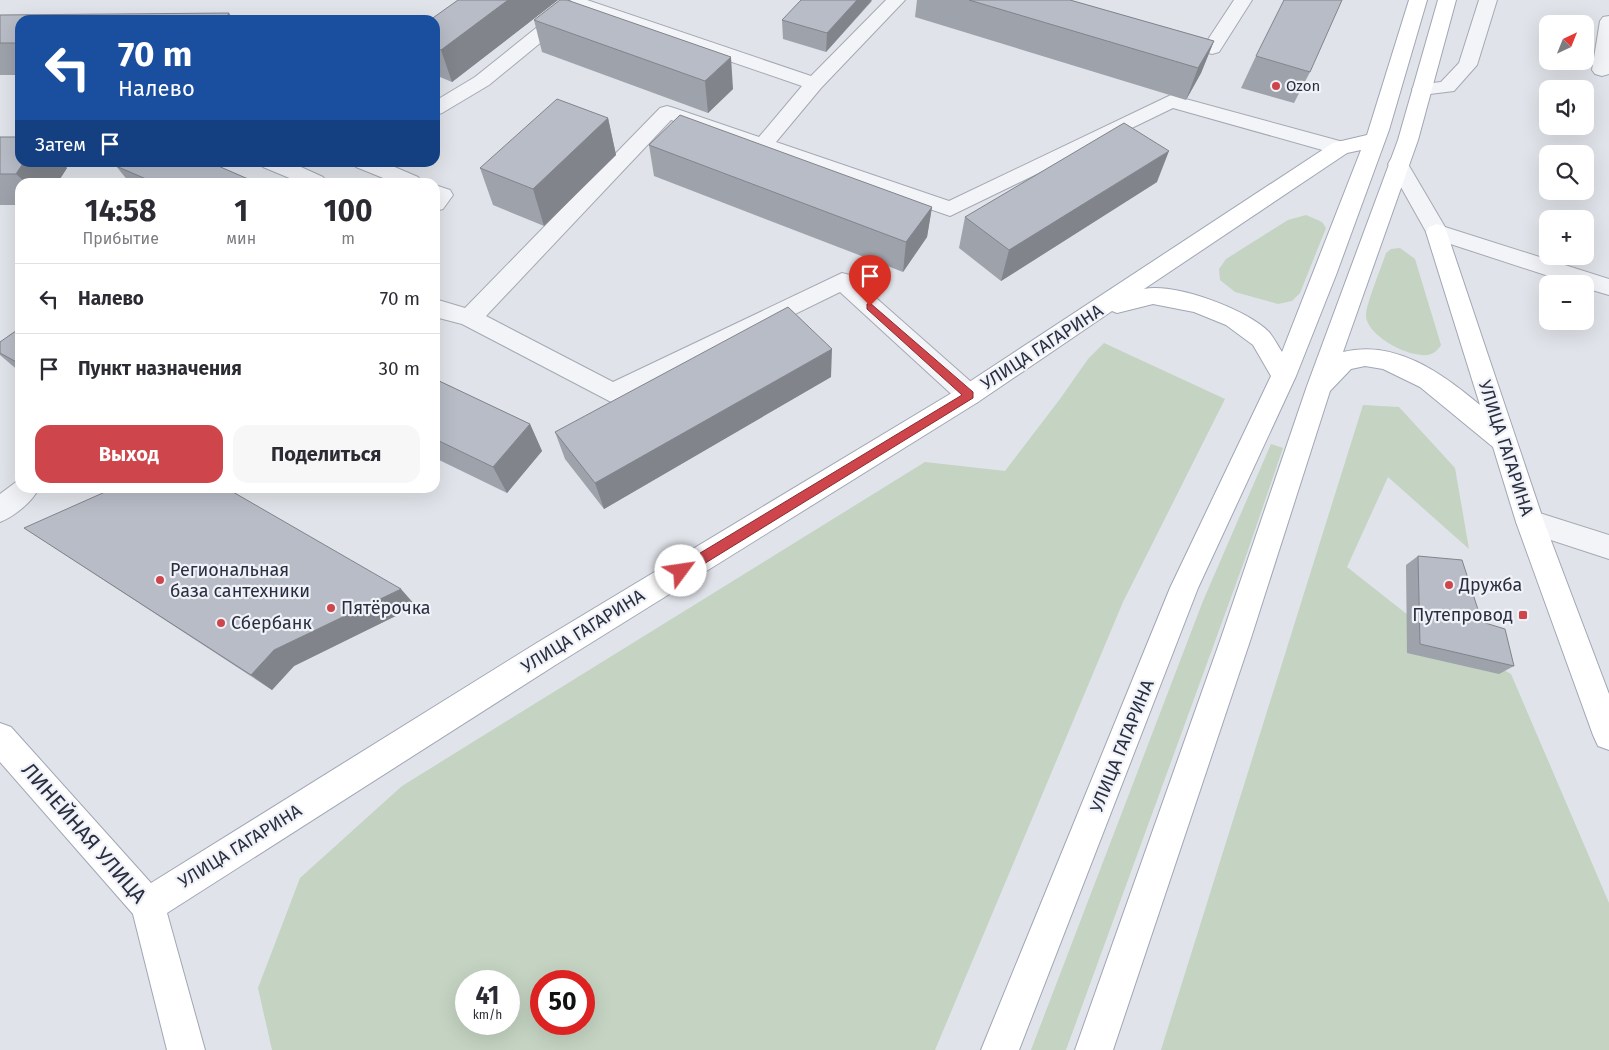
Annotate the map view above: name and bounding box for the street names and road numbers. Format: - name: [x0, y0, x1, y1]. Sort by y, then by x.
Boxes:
- street label: УЛИЦА ГАГАРИНА: [977, 299, 1108, 395]
- street label: УЛИЦА ГАГАРИНА: [1474, 377, 1538, 519]
- street label: УЛИЦА ГАГАРИНА: [517, 584, 649, 678]
- street label: УЛИЦА ГАГАРИНА: [1085, 676, 1159, 816]
- street label: ЛИНЕЙНАЯ УЛИЦА: [16, 757, 152, 909]
- street label: УЛИЦА ГАГАРИНА: [174, 799, 306, 893]

